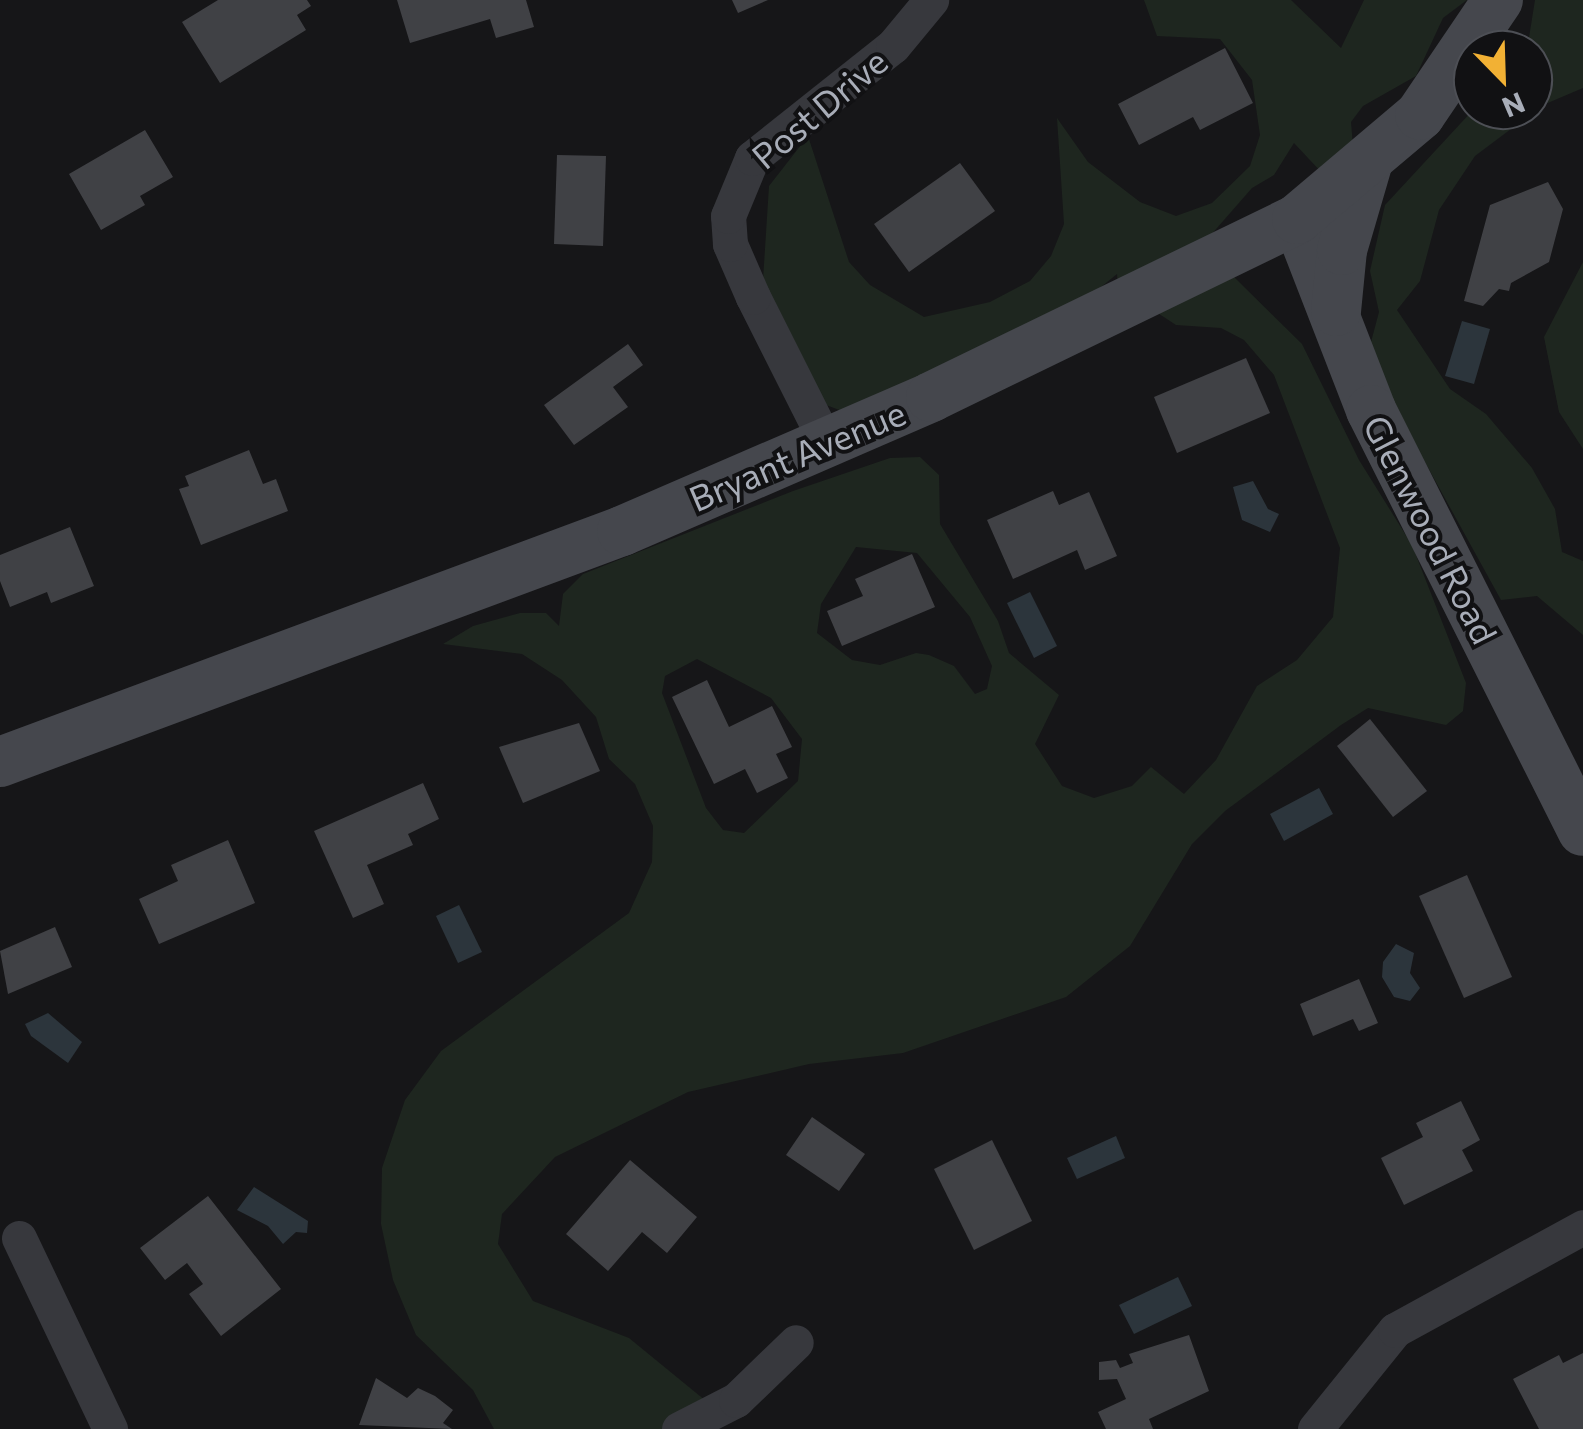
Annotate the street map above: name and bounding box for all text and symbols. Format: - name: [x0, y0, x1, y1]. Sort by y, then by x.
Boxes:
- north arrow: [1453, 30, 1553, 130]
- street label: Post Drive: [743, 39, 895, 177]
- text: N: [1498, 86, 1530, 126]
- street label: Bryant Avenue: [683, 391, 911, 519]
- street label: Glenwood Road: [1355, 408, 1507, 650]

